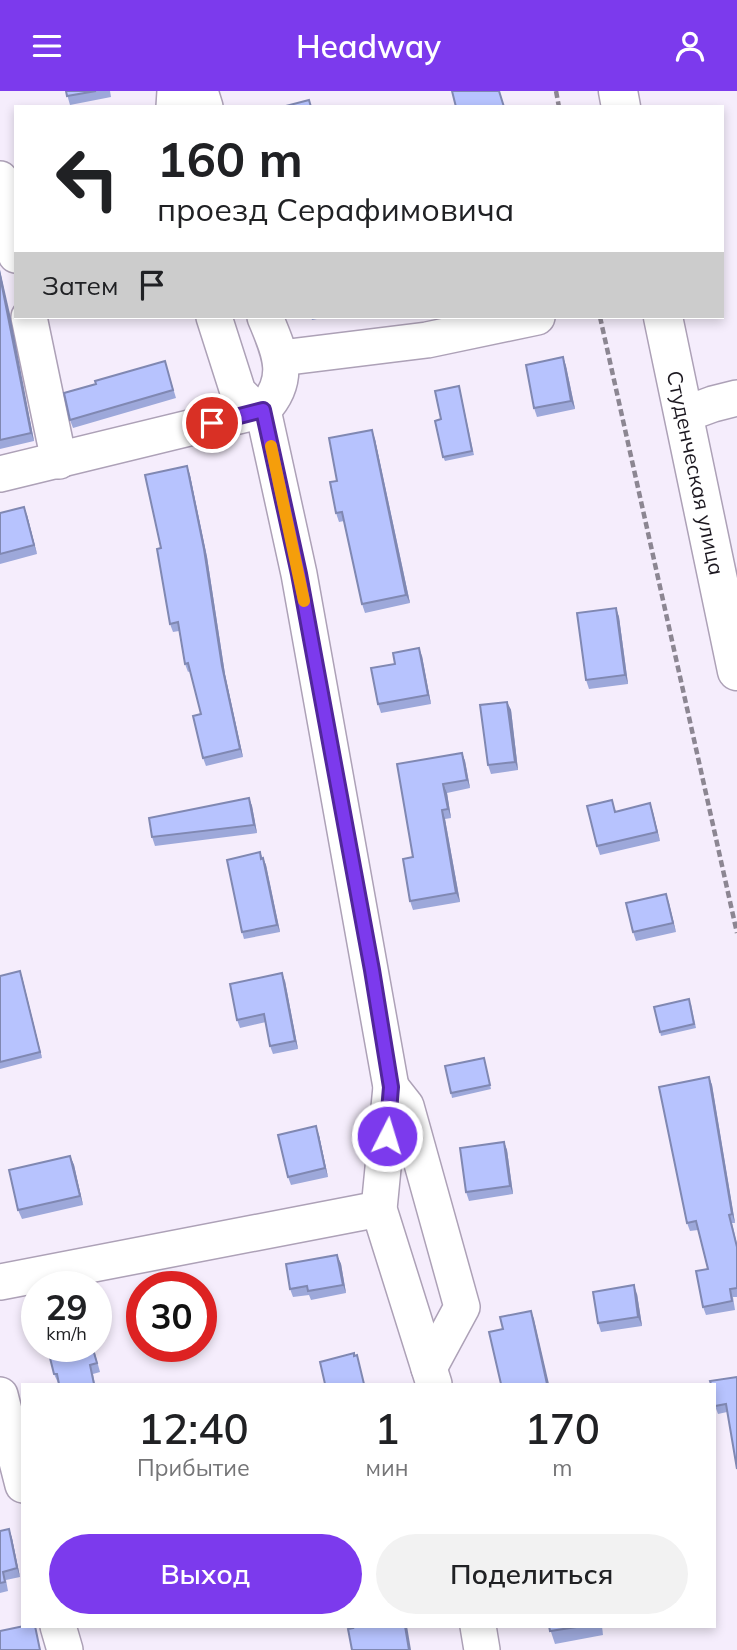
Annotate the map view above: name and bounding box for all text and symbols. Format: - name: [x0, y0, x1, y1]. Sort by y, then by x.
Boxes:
- text: Headway: [296, 26, 441, 66]
- icon: menu: [28, 27, 66, 65]
- icon: person: [671, 27, 709, 65]
- text: 160 m: [157, 128, 303, 189]
- icon: left: [42, 133, 133, 224]
- text: проезд Серафимовича: [157, 189, 514, 229]
- icon: arrive: [133, 266, 171, 304]
- text: Затем: [42, 269, 119, 302]
- street label: Студенческая улица: [662, 368, 730, 577]
- pin: [182, 393, 242, 453]
- icon: arrive: [193, 404, 231, 442]
- position arrow: [350, 1099, 424, 1173]
- speed limit sign: 30: [126, 1271, 217, 1362]
- text: 29: [45, 1285, 88, 1329]
- text: km/h: [46, 1322, 87, 1345]
- text: 12:40: [138, 1402, 249, 1455]
- text: 1: [374, 1402, 400, 1455]
- text: 170: [524, 1402, 600, 1455]
- text: Прибытие: [137, 1453, 250, 1482]
- text: мин: [366, 1453, 409, 1482]
- text: m: [552, 1453, 572, 1482]
- button: Выход: [49, 1534, 362, 1614]
- button: Поделиться: [376, 1534, 688, 1614]

